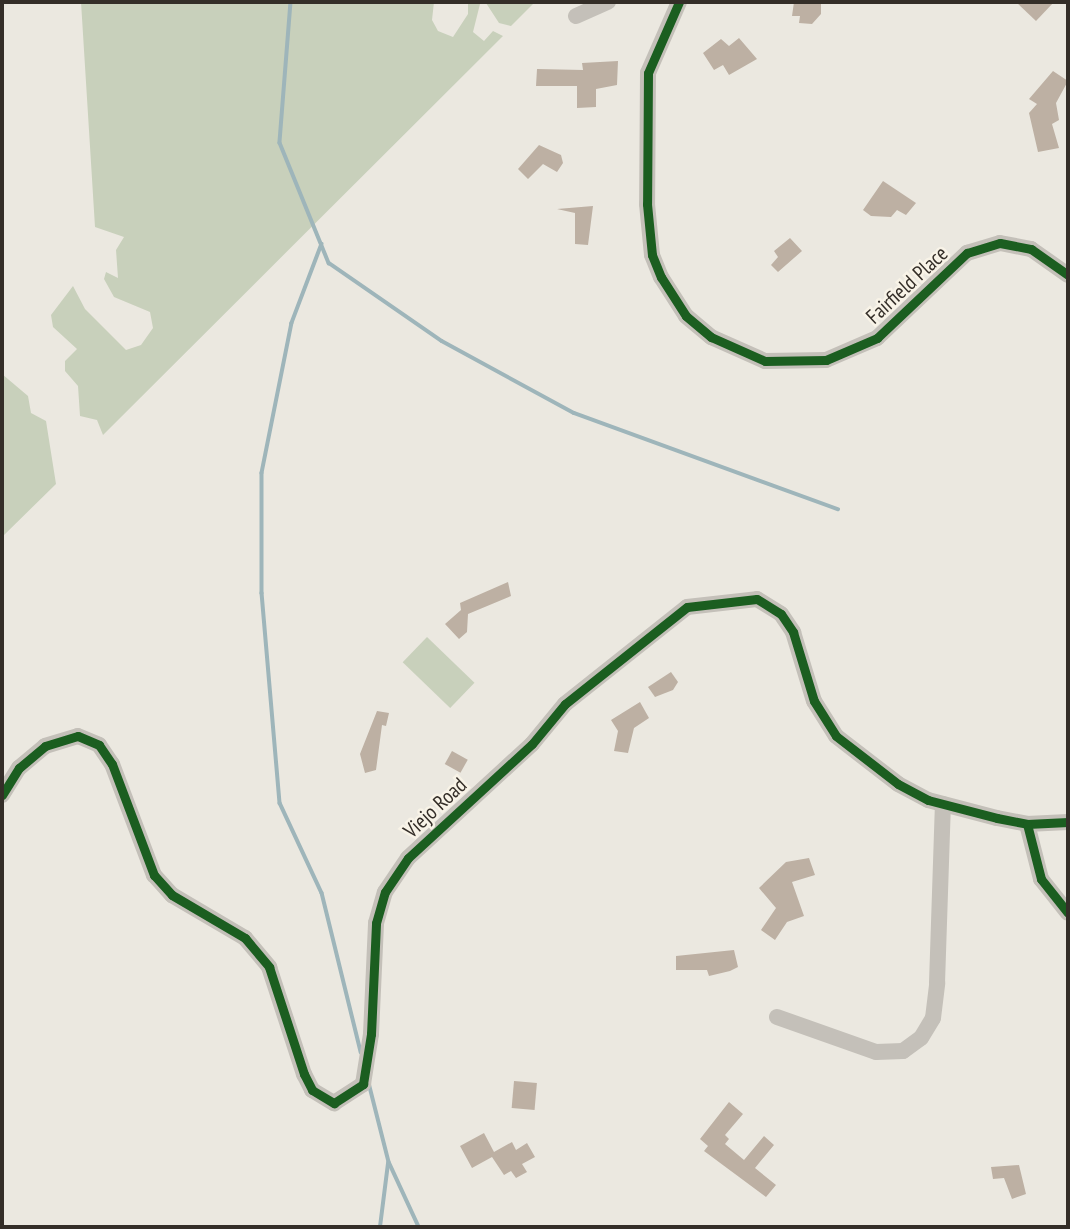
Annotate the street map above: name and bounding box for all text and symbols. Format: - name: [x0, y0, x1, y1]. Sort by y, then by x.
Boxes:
- street label: Fairfield Place: [861, 241, 953, 329]
- street label: Viejo Road: [398, 773, 472, 843]

